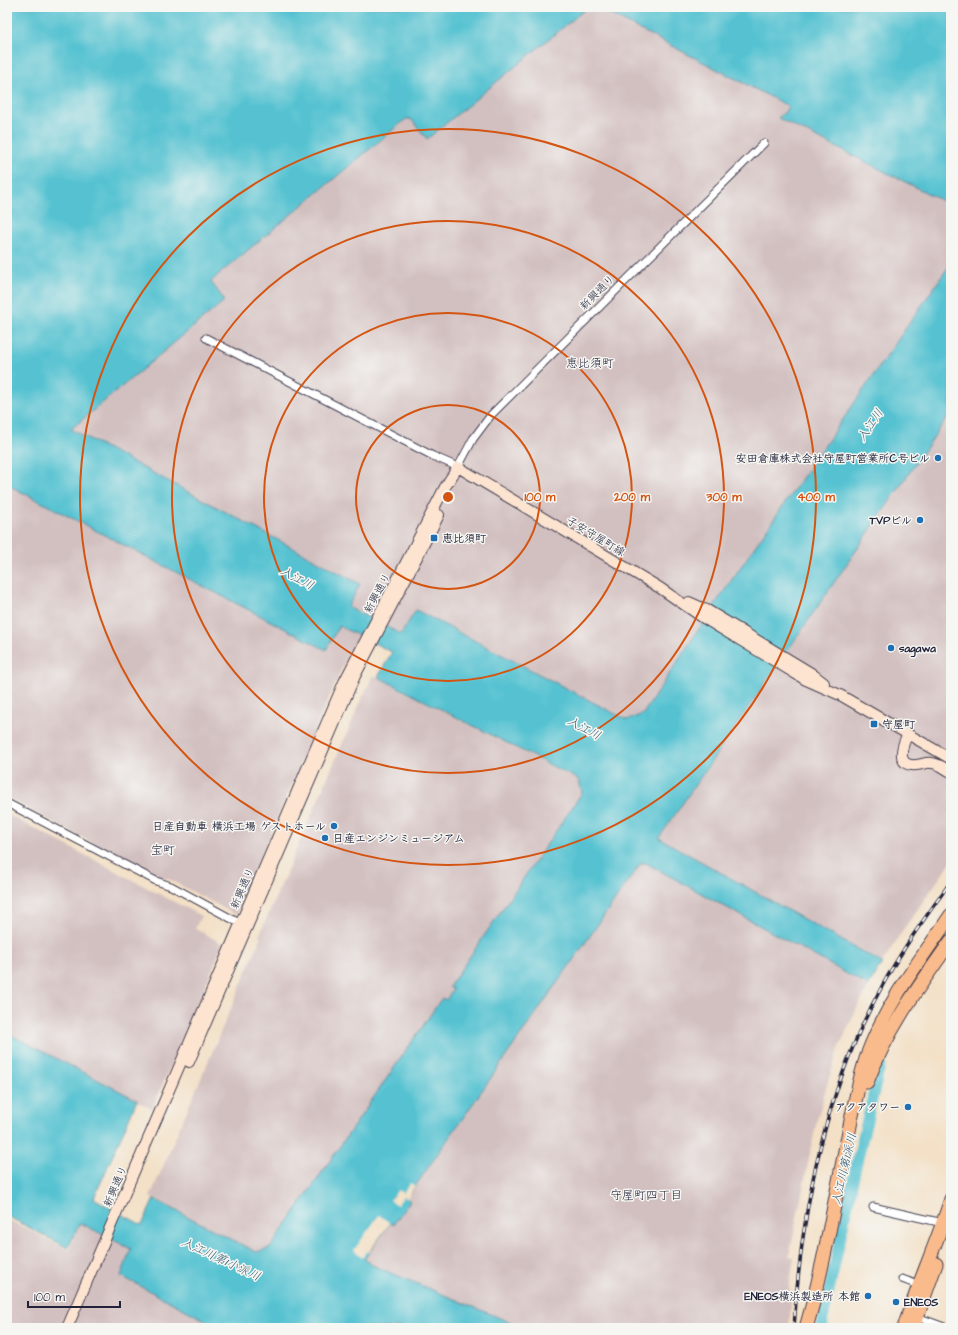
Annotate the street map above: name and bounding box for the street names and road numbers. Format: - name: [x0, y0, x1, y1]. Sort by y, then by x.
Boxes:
- street label: 新興通り: [576, 271, 618, 313]
- street label: 子安守屋町線: [564, 513, 628, 560]
- street label: 新興通り: [360, 570, 394, 616]
- street label: 新興通り: [227, 865, 258, 911]
- street label: 新興通り: [100, 1163, 131, 1209]

